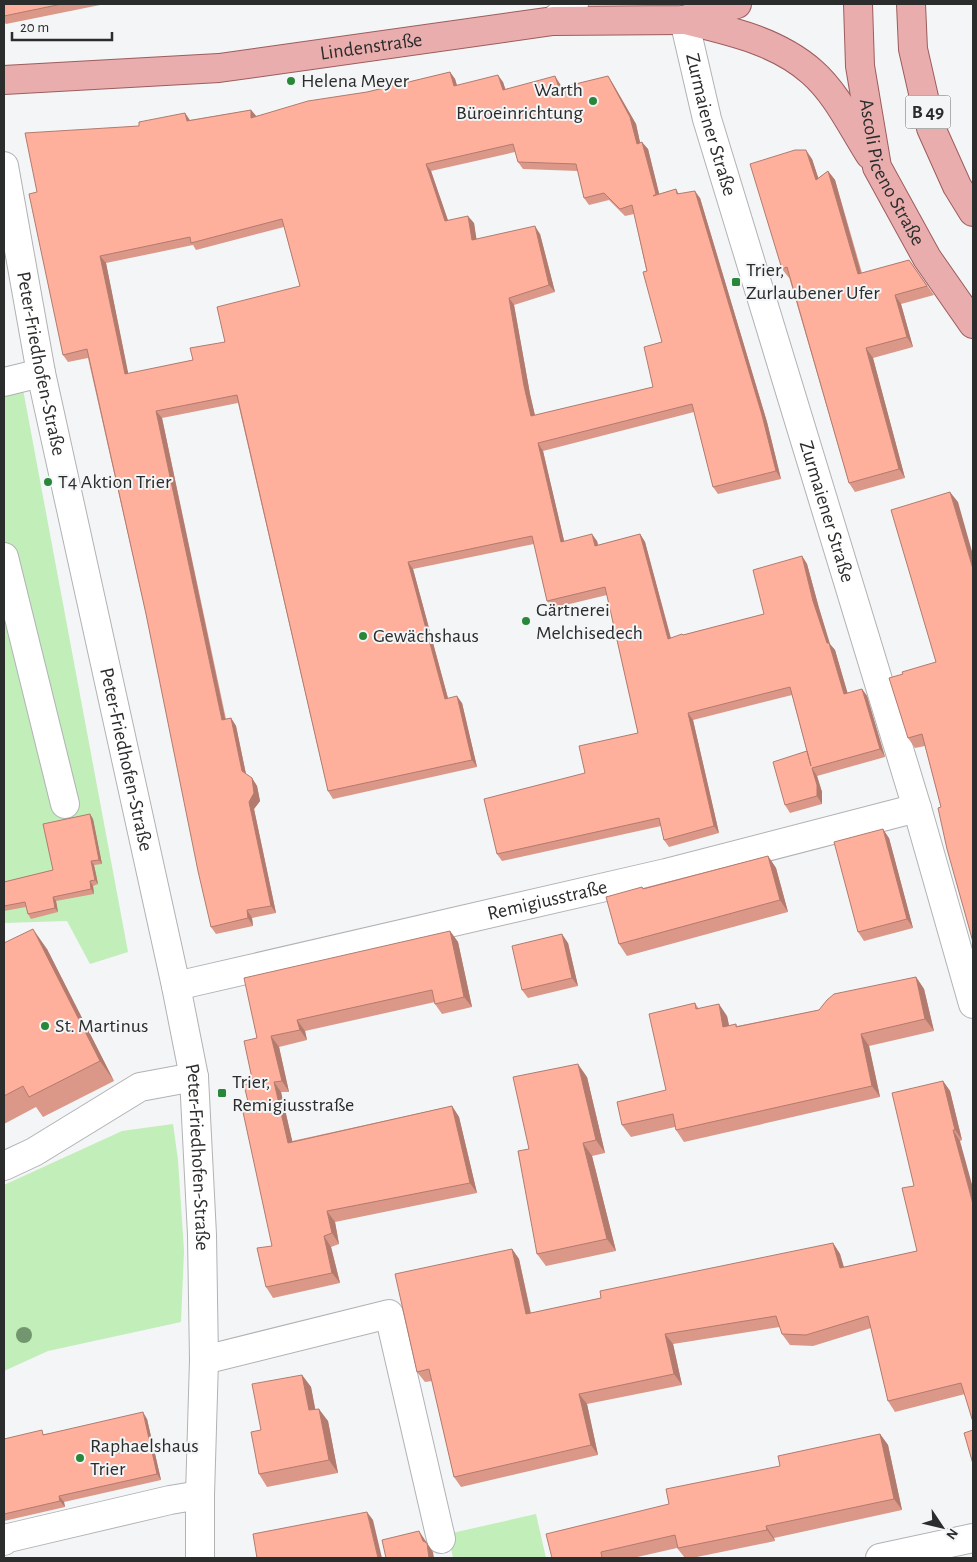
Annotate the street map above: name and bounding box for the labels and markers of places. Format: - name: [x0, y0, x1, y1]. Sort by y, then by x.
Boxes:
- place label: Helena Meyer: [301, 71, 410, 91]
- marker: Helena Meyer: [285, 75, 297, 87]
- place label: Warth Büroeinrichtung: [456, 80, 583, 123]
- marker: Warth Büroeinrichtung: [587, 95, 599, 107]
- place label: Trier, Zurlaubener Ufer: [746, 260, 880, 303]
- marker: Trier, Zurlaubener Ufer: [730, 276, 742, 288]
- place label: T4 Aktion Trier: [58, 472, 172, 492]
- marker: T4 Aktion Trier: [42, 476, 54, 488]
- place label: Gärtnerei Melchisedech: [536, 600, 643, 643]
- marker: Gärtnerei Melchisedech: [520, 615, 532, 627]
- place label: Gewächshaus: [373, 626, 479, 646]
- marker: Gewächshaus: [357, 630, 369, 642]
- place label: St. Martinus: [55, 1016, 148, 1036]
- marker: St. Martinus: [39, 1020, 51, 1032]
- place label: Trier, Remigiusstraße: [232, 1072, 354, 1115]
- marker: Trier, Remigiusstraße: [216, 1087, 228, 1099]
- place label: Raphaelshaus Trier: [90, 1436, 199, 1479]
- marker: Raphaelshaus Trier: [74, 1452, 86, 1464]

